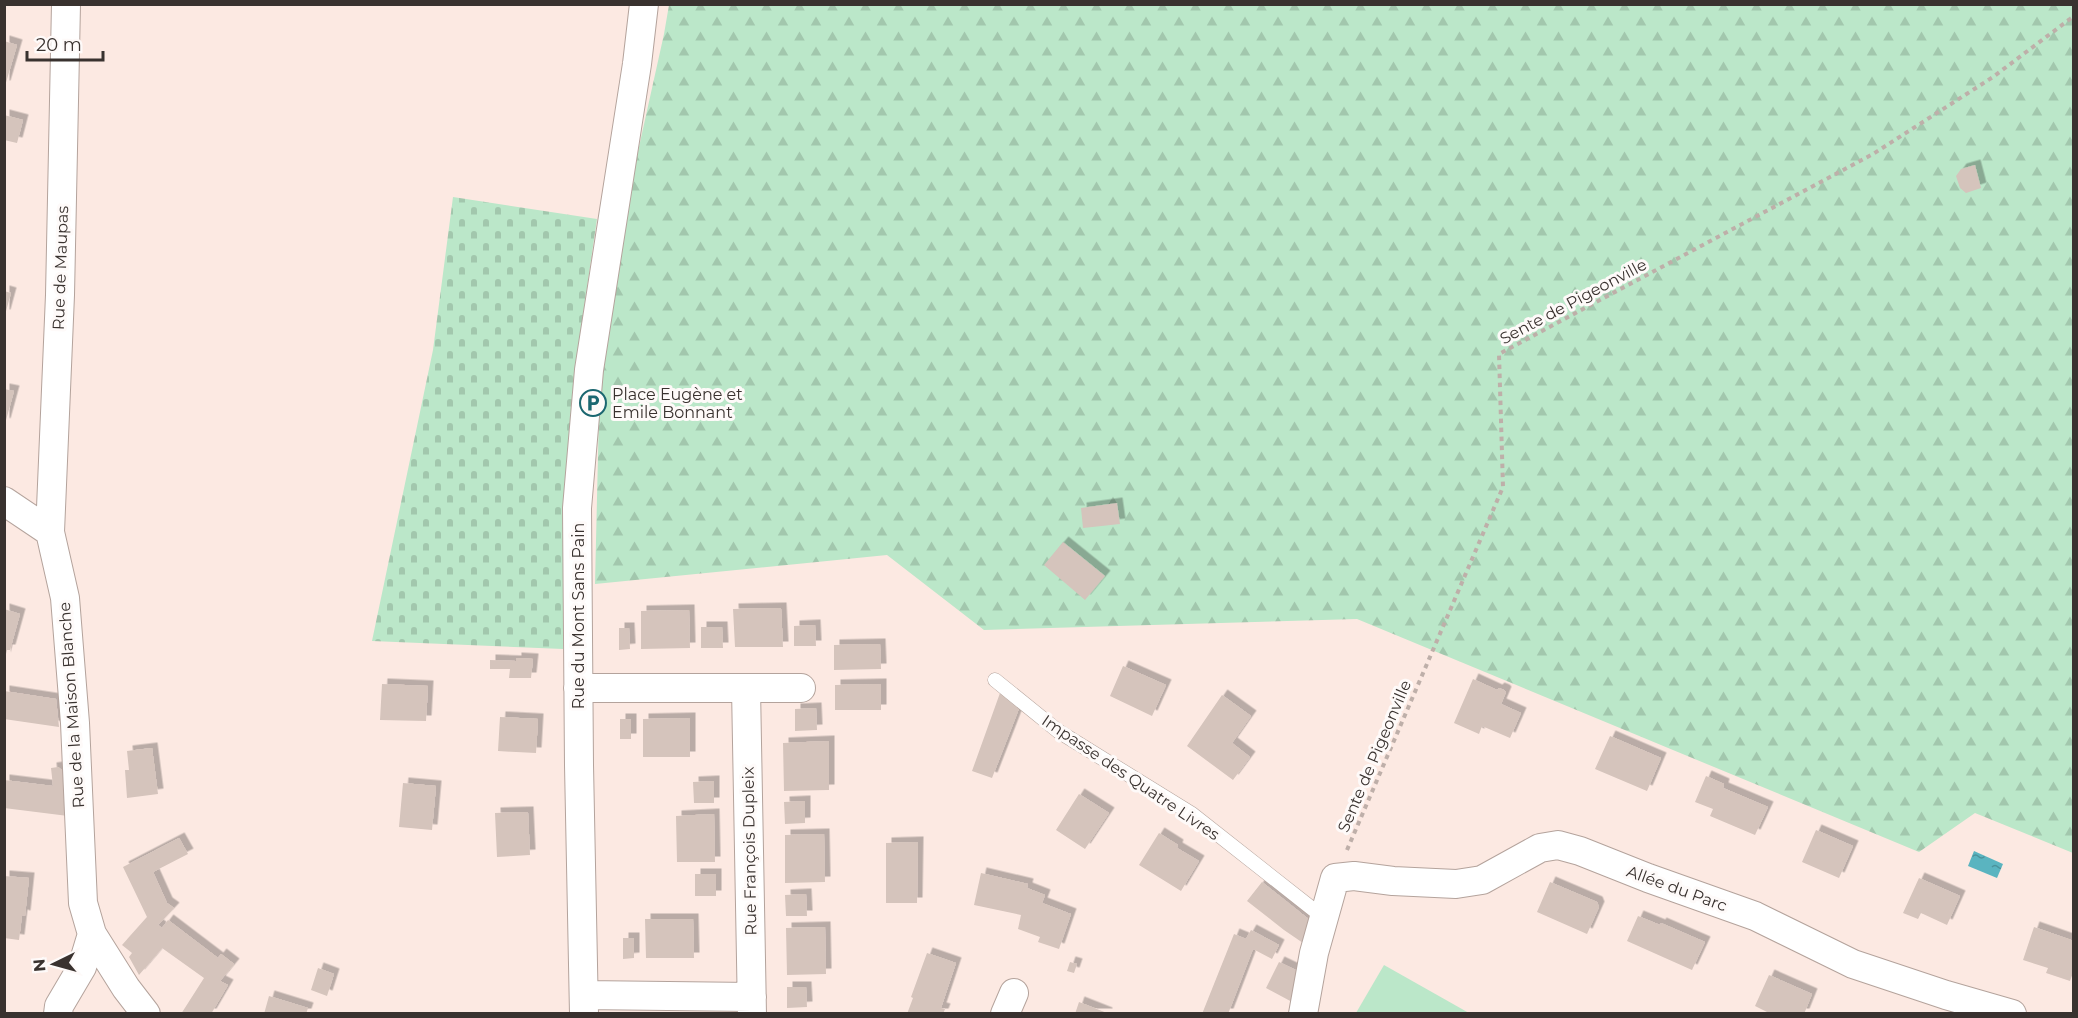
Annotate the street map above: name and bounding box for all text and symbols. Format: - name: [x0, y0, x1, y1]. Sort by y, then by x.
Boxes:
- scale bar: [27, 24, 104, 62]
- text: 20 m: [36, 34, 82, 56]
- street label: Rue de Maupas: [49, 205, 72, 331]
- street label: Sente de Pigeonville: [1497, 255, 1650, 348]
- place label: Place Eugène et Emile Bonnant: [612, 385, 743, 422]
- parking icon: Place Eugène et Emile Bonnant: [578, 388, 608, 418]
- street label: Rue du Mont Sans Pain: [569, 523, 588, 709]
- street label: Rue de la Maison Blanche: [55, 601, 88, 809]
- street label: Sente de Pigeonville: [1334, 677, 1415, 835]
- street label: Impasse des Quatre Livres: [1038, 711, 1223, 844]
- street label: Rue François Dupleix: [739, 766, 760, 936]
- street label: Allée du Parc: [1624, 862, 1730, 915]
- north arrow: [24, 934, 84, 994]
- text: N: [30, 958, 50, 973]

